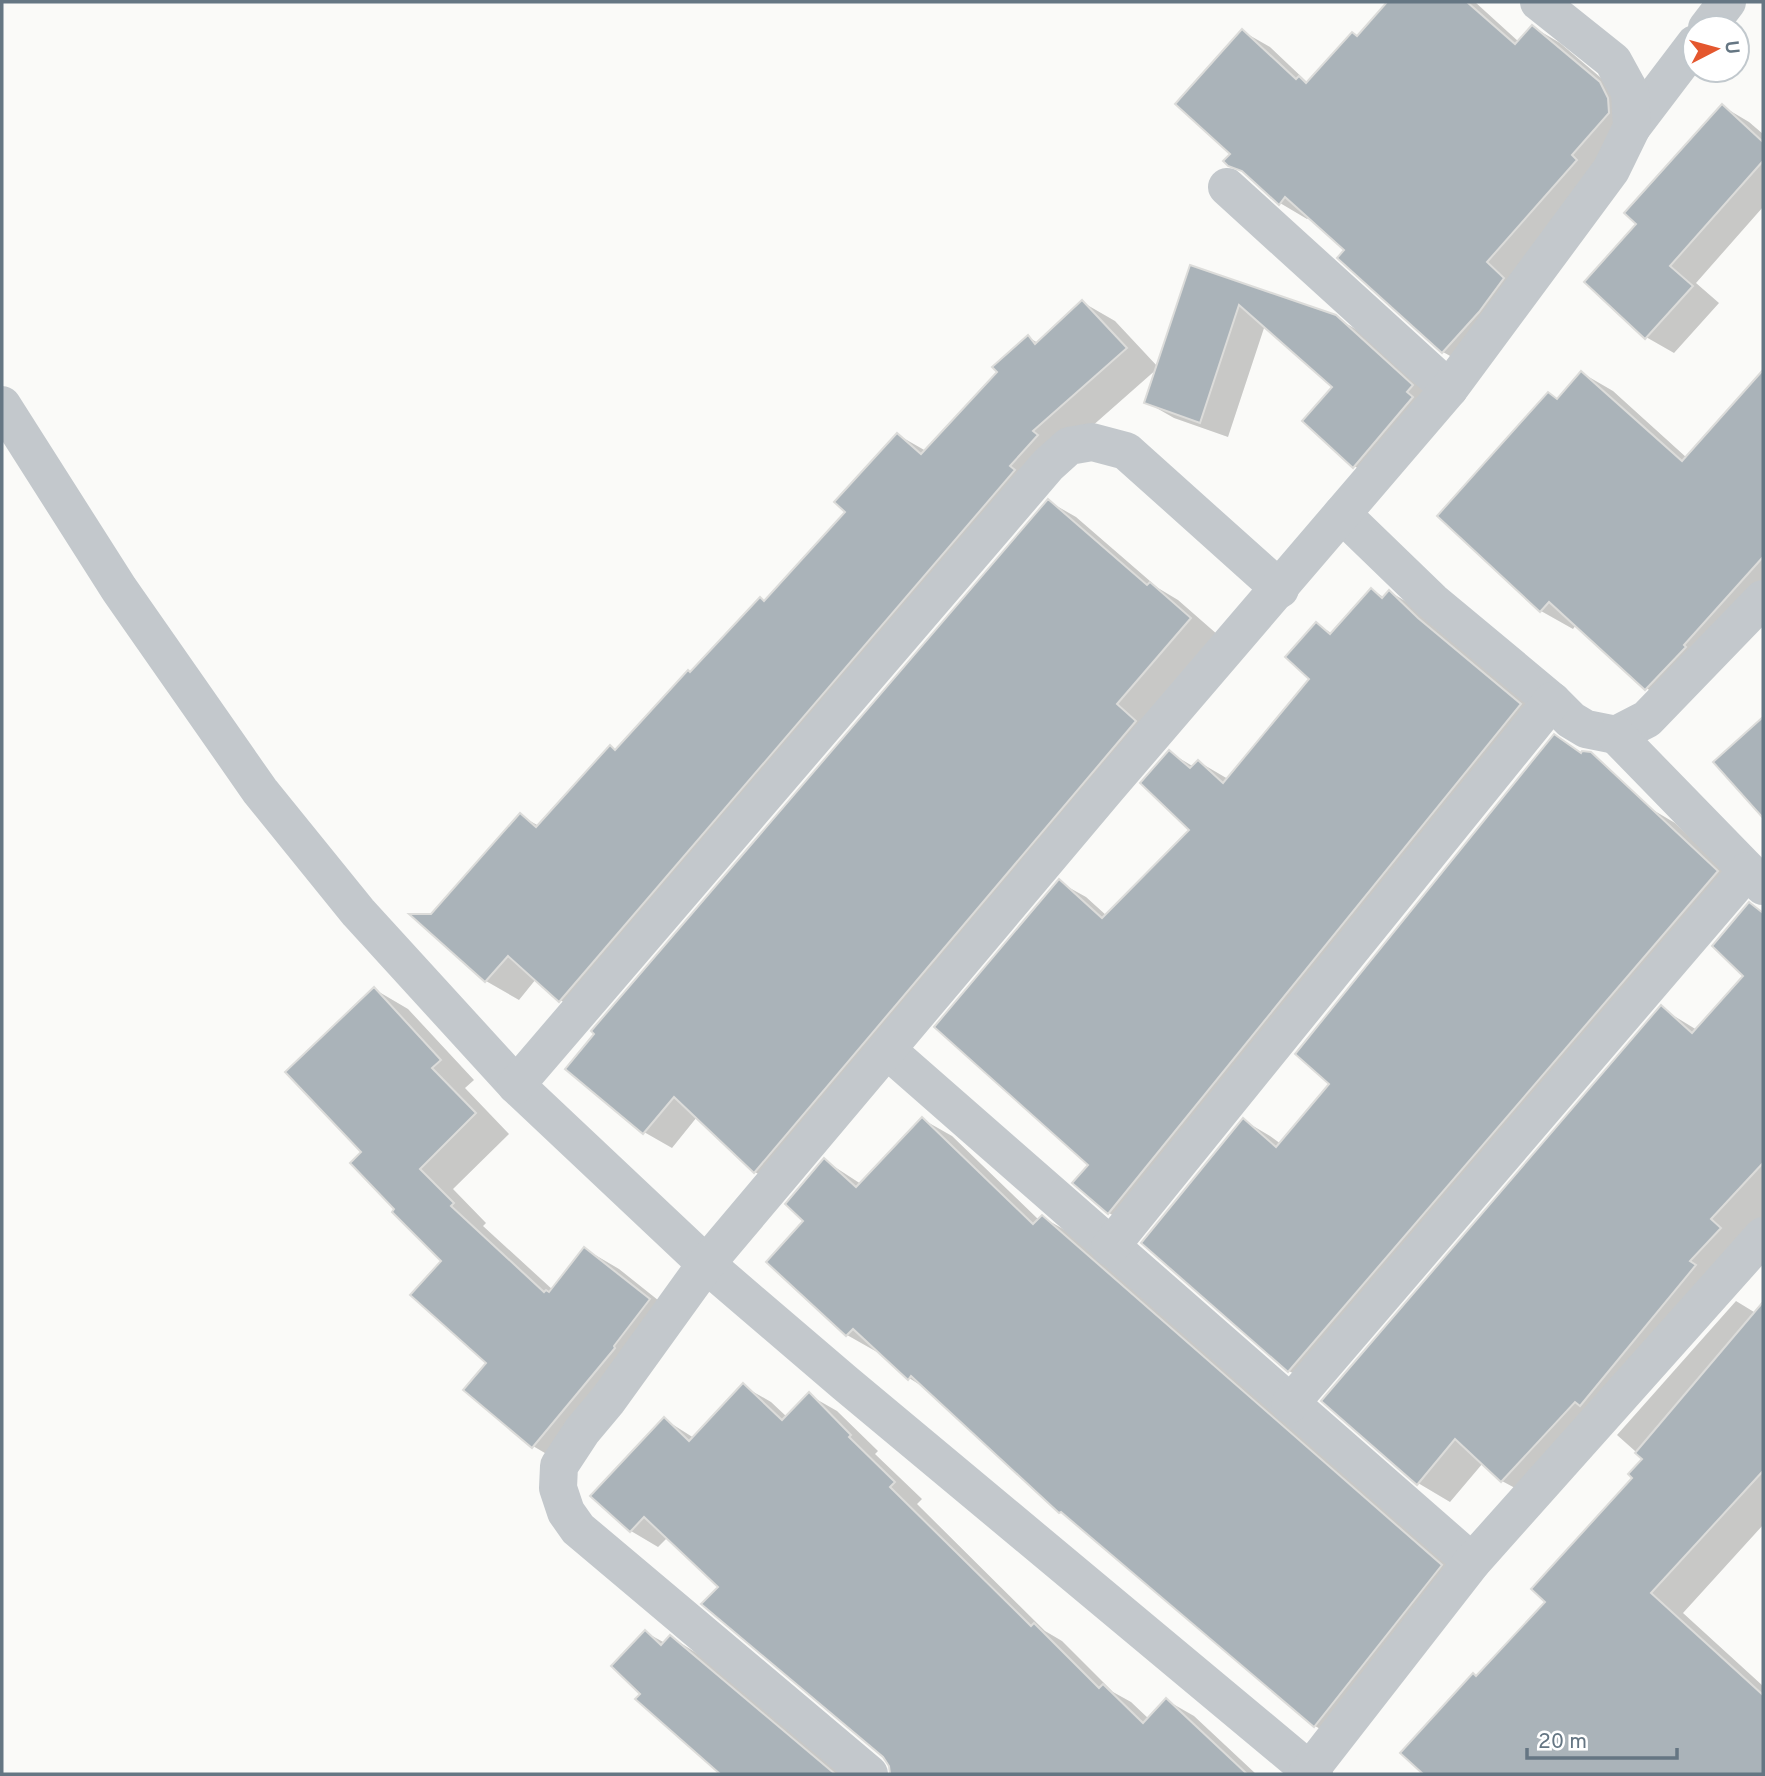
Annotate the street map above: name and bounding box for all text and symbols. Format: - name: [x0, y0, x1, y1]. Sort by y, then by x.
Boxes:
- north arrow: [1681, 14, 1751, 84]
- text: U: [1718, 39, 1744, 55]
- scale bar: [1527, 1716, 1678, 1760]
- text: 20 m: [1538, 1729, 1587, 1756]

